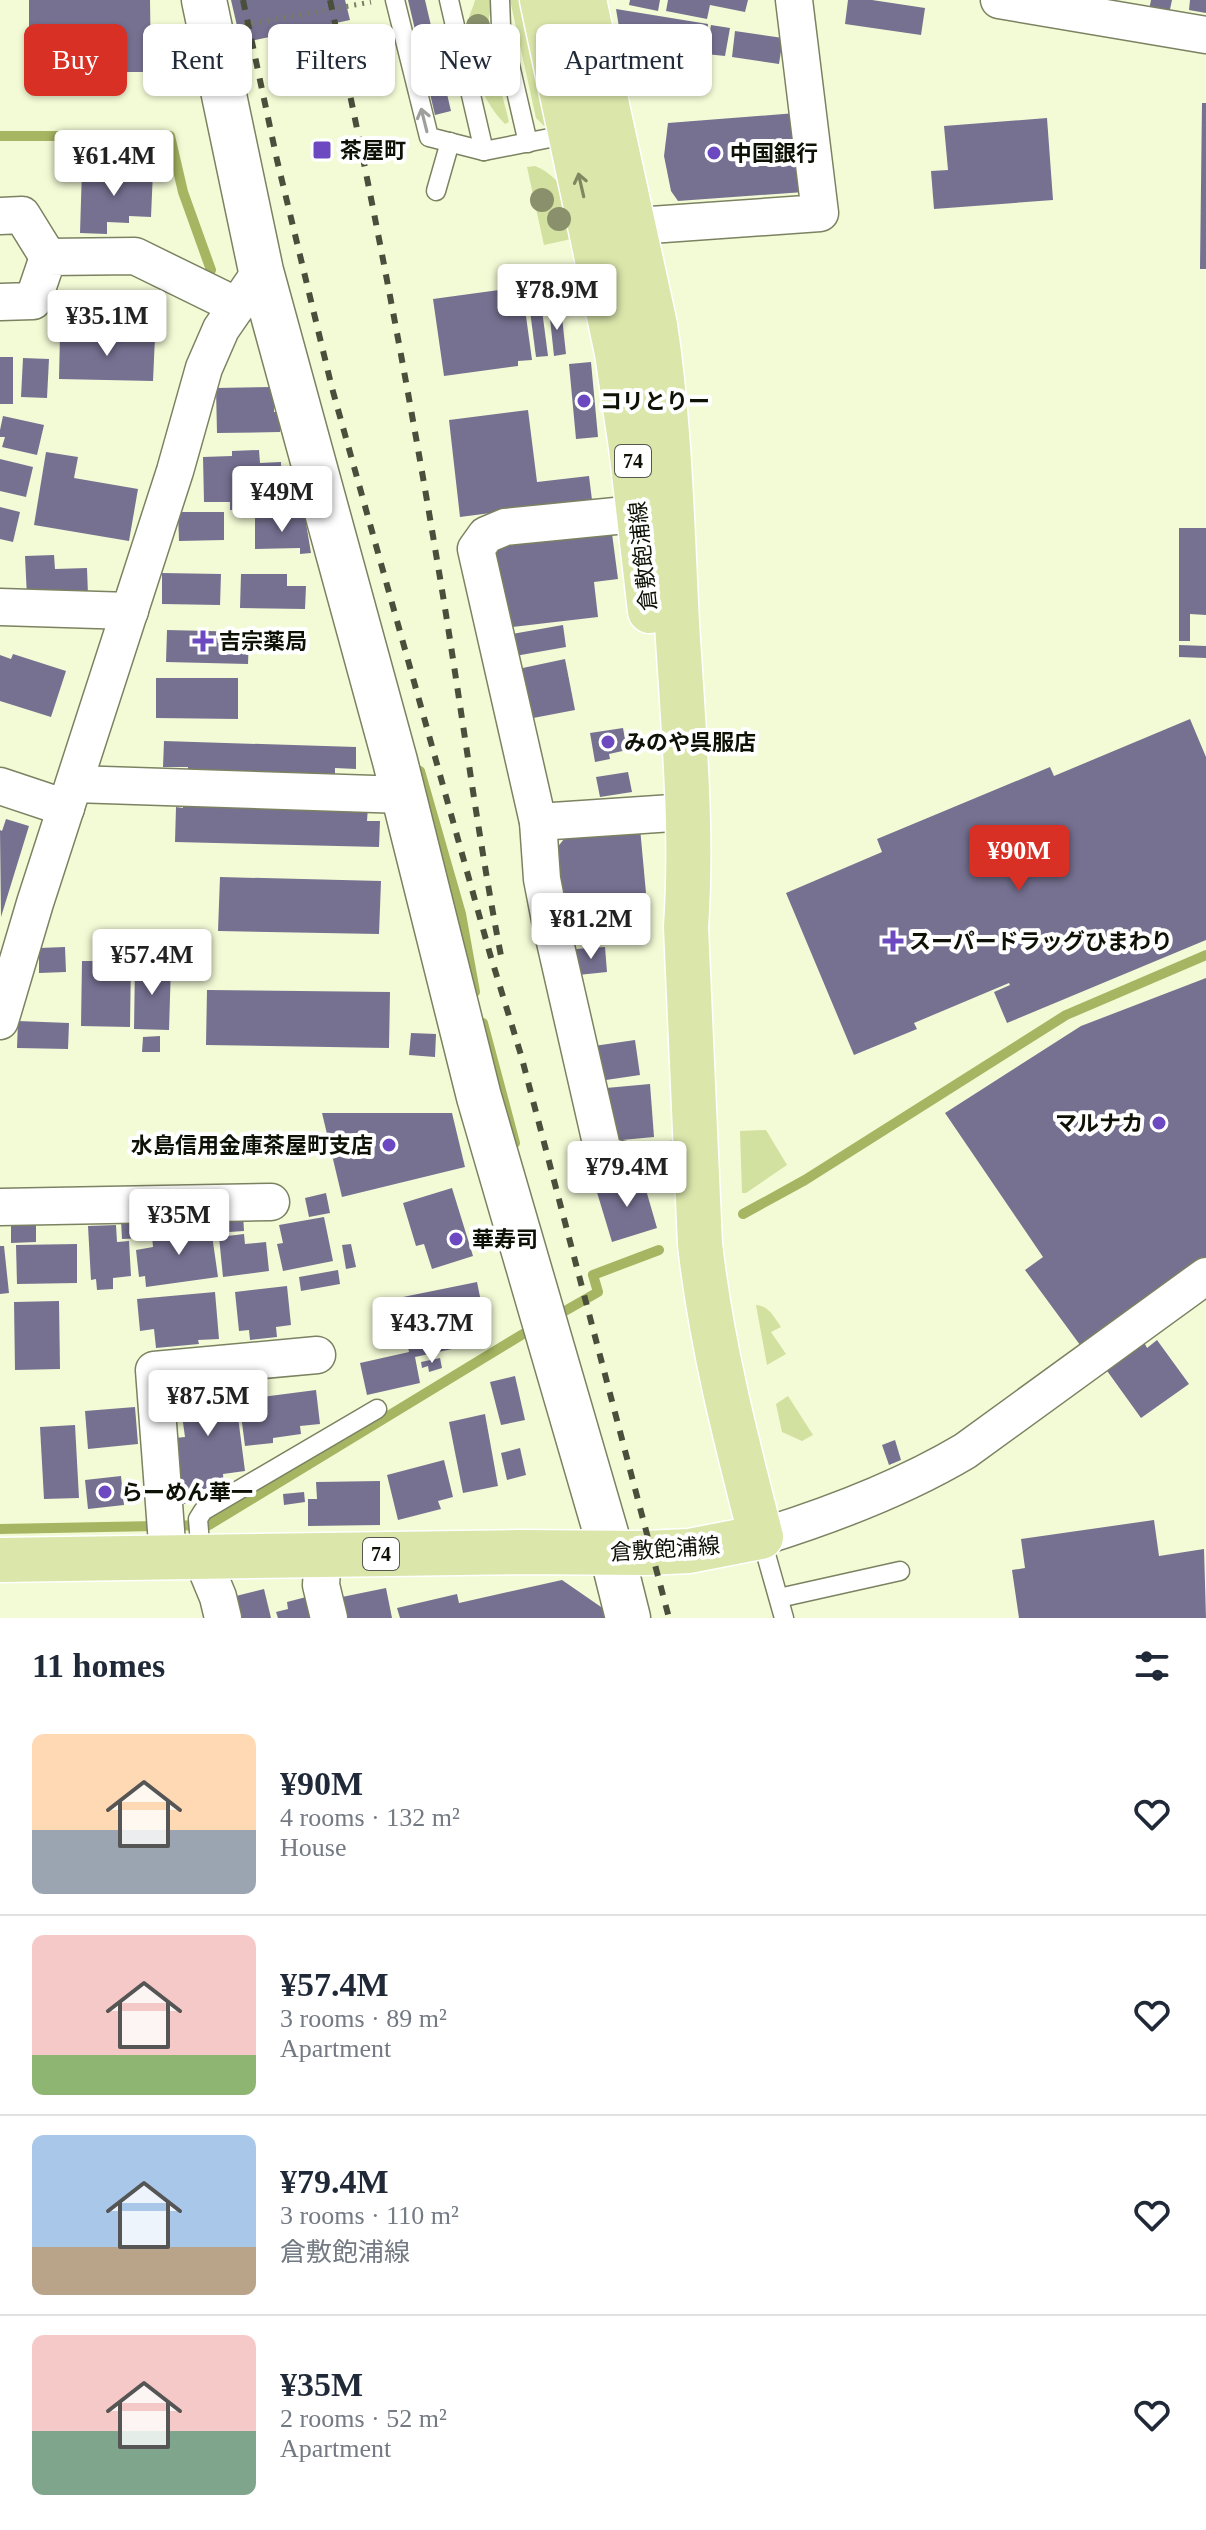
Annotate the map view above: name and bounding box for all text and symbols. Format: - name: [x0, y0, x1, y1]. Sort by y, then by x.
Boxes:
- chip: Buy: [24, 24, 127, 96]
- chip: Rent: [143, 24, 252, 96]
- chip: Filters: [268, 24, 395, 96]
- chip: New: [411, 24, 520, 96]
- chip: Apartment: [536, 24, 712, 96]
- one-way arrow: [416, 107, 431, 133]
- pin: ¥61.4M: [49, 130, 179, 198]
- place label: 茶屋町: [340, 138, 406, 163]
- marker: 茶屋町: [311, 139, 333, 161]
- text: ¥61.4M: [72, 141, 156, 170]
- place label: 中国銀行: [730, 141, 818, 166]
- marker: 中国銀行: [705, 144, 723, 162]
- one-way arrow: [573, 173, 588, 199]
- pin: ¥78.9M: [492, 264, 622, 332]
- text: ¥78.9M: [515, 275, 599, 304]
- pin: ¥35.1M: [42, 290, 172, 358]
- text: ¥35.1M: [65, 301, 149, 330]
- place label: コリとりー: [600, 389, 710, 414]
- marker: コリとりー: [575, 392, 593, 410]
- road number: 74: [615, 445, 651, 477]
- pin: ¥49M: [235, 466, 329, 534]
- text: ¥49M: [250, 477, 314, 506]
- street label: 倉敷飽浦線: [625, 500, 661, 612]
- place label: 吉宗薬局: [219, 629, 307, 654]
- marker: 吉宗薬局: [194, 632, 212, 650]
- place label: みのや呉服店: [624, 730, 756, 755]
- marker: みのや呉服店: [599, 733, 617, 751]
- pin: ¥90M: [972, 825, 1066, 893]
- text: ¥90M: [987, 836, 1051, 865]
- pin: ¥81.2M: [526, 893, 656, 961]
- text: ¥81.2M: [549, 904, 633, 933]
- pin: ¥57.4M: [87, 929, 217, 997]
- place label: スーパードラッグひまわり: [909, 929, 1173, 954]
- marker: スーパードラッグひまわり: [884, 932, 902, 950]
- text: ¥57.4M: [110, 940, 194, 969]
- place label: マルナカ: [1055, 1111, 1143, 1136]
- marker: マルナカ: [1150, 1114, 1168, 1132]
- place label: 水島信用金庫茶屋町支店: [131, 1133, 373, 1158]
- marker: 水島信用金庫茶屋町支店: [380, 1136, 398, 1154]
- pin: ¥79.4M: [562, 1141, 692, 1209]
- text: ¥79.4M: [585, 1152, 669, 1181]
- pin: ¥35M: [132, 1189, 226, 1257]
- text: ¥35M: [147, 1200, 211, 1229]
- place label: 華寿司: [472, 1227, 538, 1252]
- marker: 華寿司: [447, 1230, 465, 1248]
- pin: ¥43.7M: [367, 1297, 497, 1365]
- text: ¥43.7M: [390, 1308, 474, 1337]
- pin: ¥87.5M: [143, 1370, 273, 1438]
- text: ¥87.5M: [166, 1381, 250, 1410]
- place label: らーめん華一: [121, 1480, 253, 1505]
- marker: らーめん華一: [96, 1483, 114, 1501]
- street label: 倉敷飽浦線: [609, 1533, 721, 1565]
- road number: 74: [363, 1538, 399, 1570]
- icon: filters: [1130, 1644, 1174, 1688]
- text: 11 homes: [32, 1647, 165, 1684]
- text: ¥90M: [280, 1765, 363, 1802]
- icon: home: [96, 1766, 192, 1862]
- icon: heart: [1130, 1792, 1174, 1836]
- text: 4 rooms · 132 m²: [280, 1803, 460, 1832]
- text: House: [280, 1833, 346, 1862]
- text: ¥57.4M: [280, 1966, 389, 2003]
- icon: home: [96, 1967, 192, 2063]
- icon: heart: [1130, 1993, 1174, 2037]
- text: 3 rooms · 89 m²: [280, 2004, 447, 2033]
- text: Apartment: [280, 2034, 391, 2063]
- text: ¥79.4M: [280, 2163, 389, 2200]
- icon: home: [96, 2167, 192, 2263]
- icon: heart: [1130, 2193, 1174, 2237]
- text: 3 rooms · 110 m²: [280, 2201, 459, 2230]
- text: 倉敷飽浦線: [280, 2238, 410, 2267]
- text: ¥35M: [280, 2366, 363, 2403]
- icon: home: [96, 2367, 192, 2463]
- icon: heart: [1130, 2393, 1174, 2437]
- text: 2 rooms · 52 m²: [280, 2404, 447, 2433]
- text: Apartment: [280, 2434, 391, 2463]

